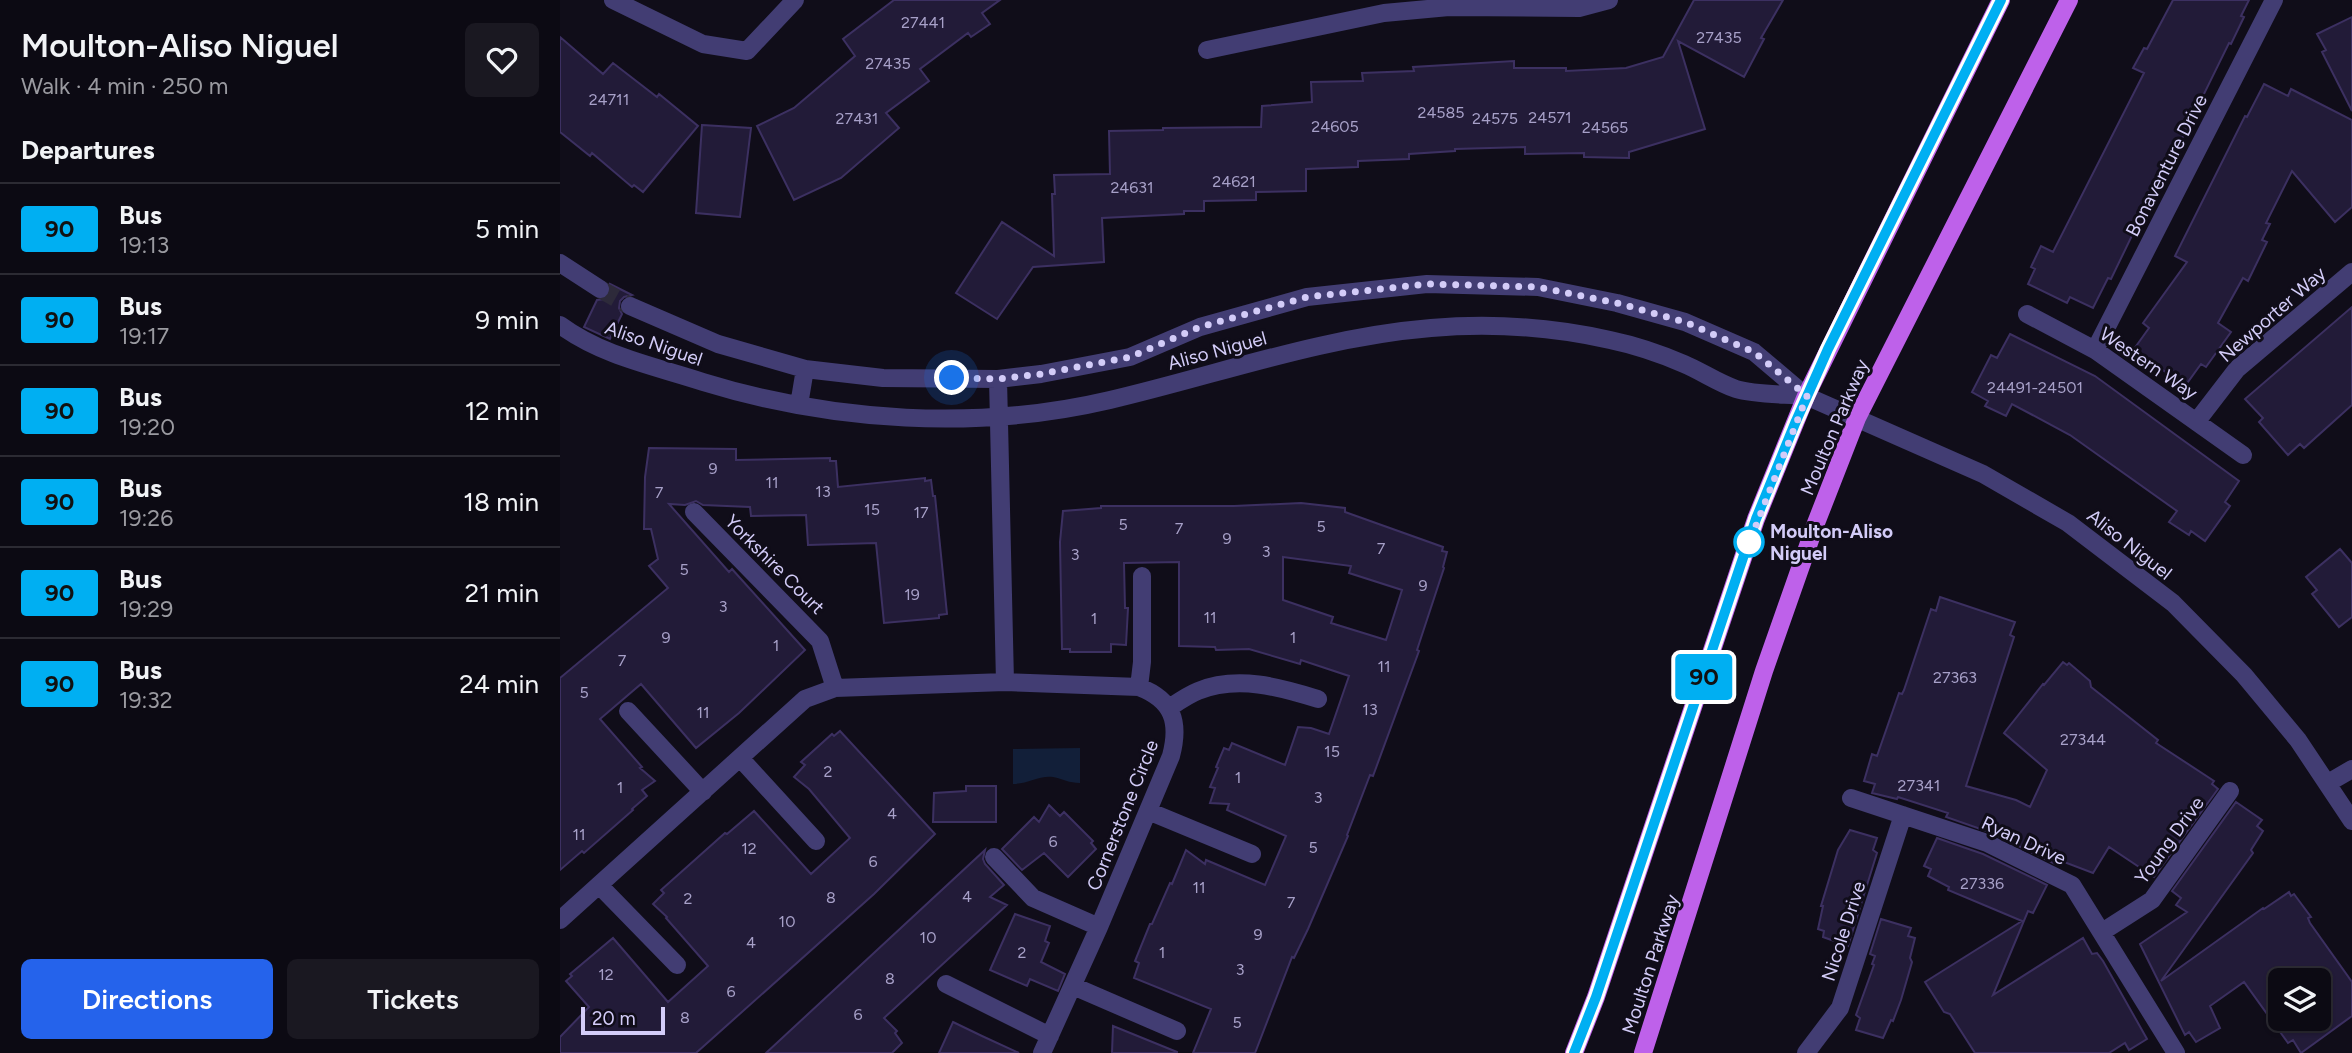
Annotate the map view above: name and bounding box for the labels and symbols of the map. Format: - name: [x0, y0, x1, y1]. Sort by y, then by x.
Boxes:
- house number: 27441: [901, 13, 945, 32]
- house number: 27435: [1696, 28, 1742, 47]
- house number: 27435: [865, 54, 911, 73]
- house number: 24711: [589, 90, 629, 109]
- street label: Bonaventure Drive: [2121, 90, 2212, 240]
- house number: 24585: [1417, 103, 1465, 122]
- house number: 24571: [1528, 108, 1572, 127]
- house number: 27431: [836, 109, 878, 128]
- house number: 24575: [1472, 109, 1518, 128]
- house number: 24605: [1311, 117, 1359, 136]
- house number: 24565: [1582, 118, 1628, 137]
- house number: 24621: [1212, 172, 1256, 191]
- house number: 24631: [1110, 178, 1154, 197]
- street label: Newporter Way: [2214, 262, 2330, 367]
- street label: Aliso Niguel: [602, 316, 706, 371]
- street label: Western Way: [2095, 322, 2202, 405]
- street label: Aliso Niguel: [1165, 326, 1269, 375]
- street label: Moulton Parkway: [1795, 356, 1874, 499]
- your location: [934, 360, 969, 395]
- house number: 24491-24501: [1987, 378, 2083, 397]
- house number: 9: [708, 459, 718, 478]
- house number: 11: [765, 473, 779, 492]
- house number: 13: [815, 482, 831, 501]
- house number: 7: [655, 483, 664, 502]
- house number: 15: [864, 500, 880, 519]
- house number: 17: [913, 503, 929, 522]
- street label: Aliso Niguel: [2083, 504, 2177, 585]
- street label: Yorkshire Court: [720, 510, 829, 619]
- house number: 5: [1118, 515, 1128, 534]
- house number: 5: [1316, 517, 1326, 536]
- house number: 7: [1175, 519, 1184, 538]
- place label: Moulton-Aliso Niguel: [1770, 520, 1893, 565]
- marker: Moulton-Aliso Niguel: [1734, 527, 1764, 557]
- house number: 9: [1222, 529, 1232, 548]
- house number: 7: [1377, 539, 1386, 558]
- house number: 3: [1262, 542, 1270, 561]
- house number: 3: [1071, 545, 1079, 564]
- house number: 5: [679, 560, 689, 579]
- house number: 9: [1418, 576, 1428, 595]
- house number: 19: [904, 585, 920, 604]
- house number: 3: [719, 597, 727, 616]
- house number: 11: [1203, 608, 1217, 627]
- house number: 1: [1091, 609, 1097, 628]
- house number: 9: [661, 628, 671, 647]
- house number: 1: [1290, 628, 1296, 647]
- house number: 1: [773, 636, 779, 655]
- house number: 7: [618, 651, 627, 670]
- line badge: 90: [1672, 654, 1736, 700]
- house number: 11: [1377, 657, 1391, 676]
- house number: 27363: [1933, 668, 1977, 687]
- house number: 5: [579, 683, 589, 702]
- house number: 13: [1362, 700, 1378, 719]
- house number: 11: [696, 703, 710, 722]
- house number: 27344: [2060, 730, 2106, 749]
- street label: Cornerstone Circle: [1082, 736, 1163, 894]
- house number: 15: [1324, 742, 1340, 761]
- house number: 2: [824, 762, 832, 781]
- house number: 1: [1235, 768, 1241, 787]
- house number: 27341: [1898, 776, 1940, 795]
- house number: 1: [617, 778, 623, 797]
- house number: 3: [1314, 788, 1322, 807]
- street label: Young Drive: [2130, 792, 2209, 888]
- house number: 4: [887, 804, 897, 823]
- street label: Ryan Drive: [1978, 811, 2070, 870]
- house number: 11: [572, 825, 586, 844]
- house number: 6: [1048, 832, 1058, 851]
- house number: 5: [1308, 838, 1318, 857]
- house number: 12: [741, 839, 757, 858]
- house number: 6: [868, 852, 878, 871]
- house number: 27336: [1960, 874, 2004, 893]
- house number: 11: [1192, 878, 1206, 897]
- street label: Nicole Drive: [1817, 878, 1870, 984]
- house number: 4: [962, 887, 972, 906]
- house number: 8: [826, 888, 836, 907]
- house number: 2: [684, 889, 692, 908]
- street label: Moulton Parkway: [1617, 891, 1684, 1037]
- house number: 7: [1287, 893, 1296, 912]
- house number: 10: [779, 912, 795, 931]
- house number: 9: [1253, 925, 1263, 944]
- house number: 10: [920, 928, 936, 947]
- house number: 4: [746, 933, 756, 952]
- house number: 2: [1018, 943, 1026, 962]
- house number: 1: [1159, 943, 1165, 962]
- house number: 3: [1236, 960, 1244, 979]
- house number: 12: [598, 965, 614, 984]
- house number: 8: [885, 969, 895, 988]
- house number: 6: [726, 982, 736, 1001]
- scale bar: [581, 1004, 665, 1036]
- house number: 6: [853, 1005, 863, 1024]
- house number: 8: [680, 1008, 690, 1027]
- house number: 5: [1232, 1013, 1242, 1032]

